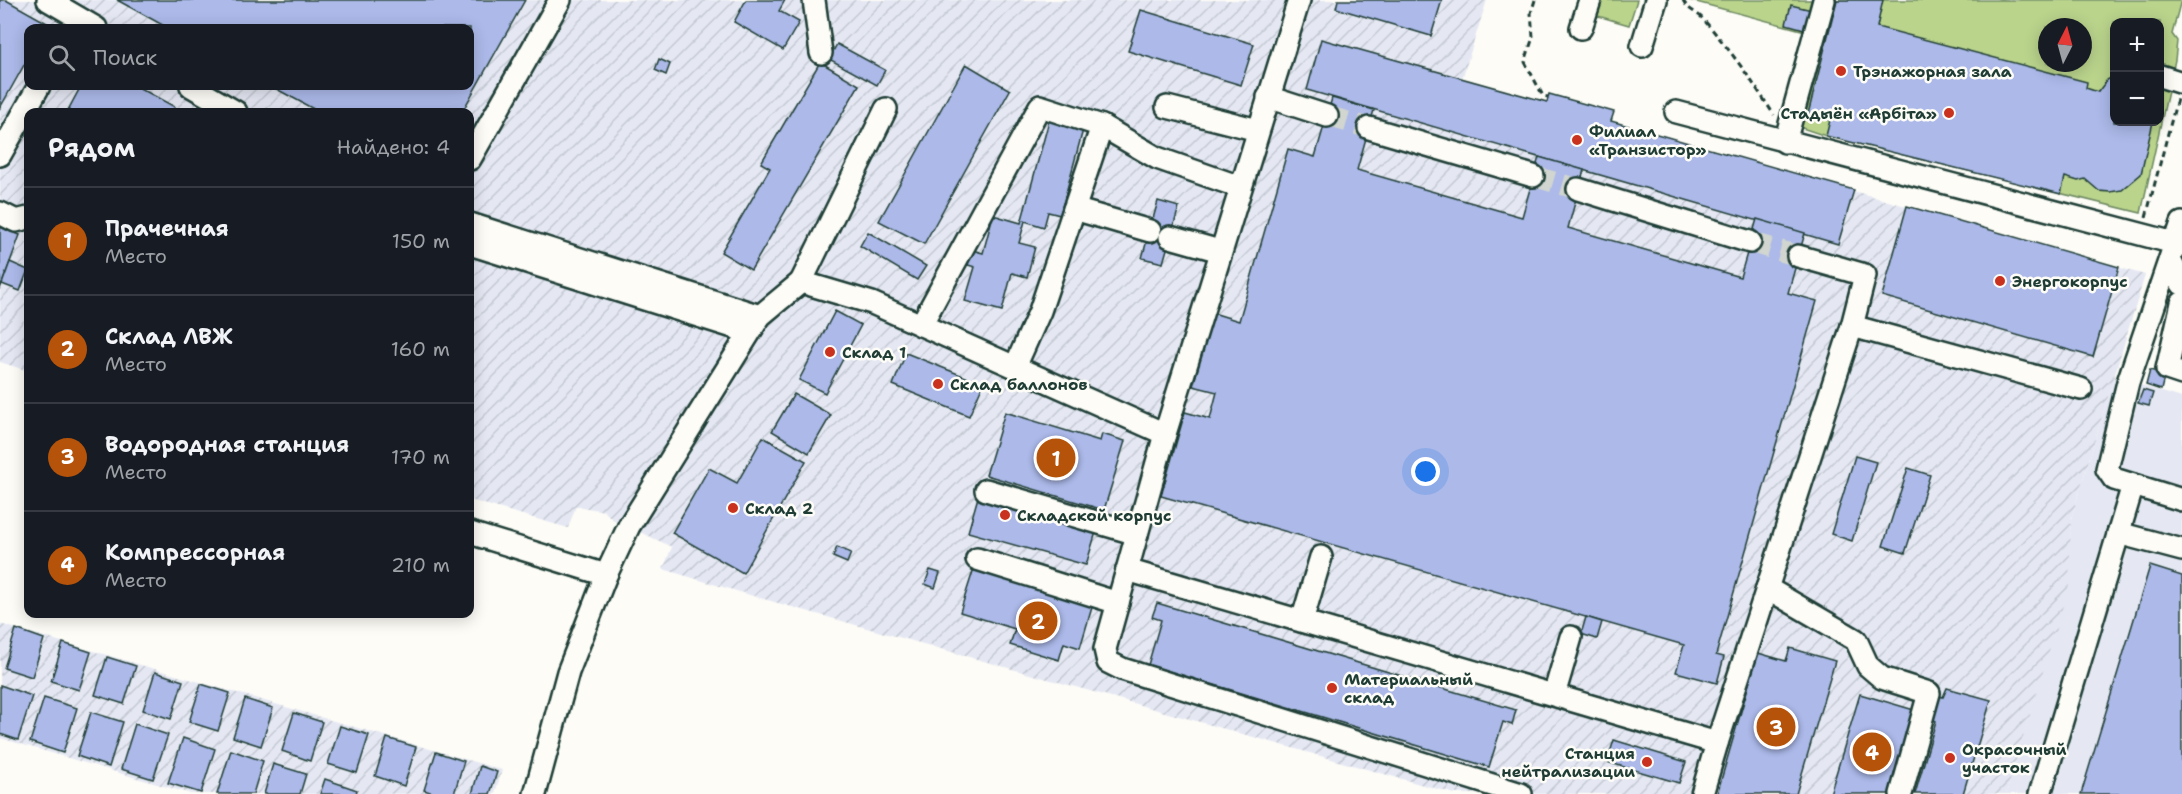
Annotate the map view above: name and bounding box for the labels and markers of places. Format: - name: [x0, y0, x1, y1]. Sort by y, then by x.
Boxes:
- place label: Трэнажорная зала: [1853, 61, 2012, 82]
- marker: Трэнажорная зала: [1834, 64, 1848, 78]
- place label: Стадыён «Арбіта»: [1781, 103, 1937, 124]
- marker: Стадыён «Арбіта»: [1942, 106, 1956, 120]
- place label: Филиал «Транзистор»: [1589, 121, 1706, 160]
- marker: Филиал «Транзистор»: [1570, 133, 1584, 147]
- place label: Энергокорпус: [2012, 271, 2128, 292]
- marker: Энергокорпус: [1993, 274, 2007, 288]
- place label: Склад 1: [842, 342, 906, 363]
- marker: Склад 1: [823, 345, 837, 359]
- place label: Склад баллонов: [950, 374, 1088, 395]
- marker: Склад баллонов: [931, 377, 945, 391]
- pin: 1: [1036, 436, 1076, 480]
- place label: Склад 2: [745, 498, 813, 519]
- marker: Склад 2: [726, 501, 740, 515]
- place label: Складской корпус: [1017, 505, 1171, 526]
- marker: Складской корпус: [998, 508, 1012, 522]
- pin: 2: [1018, 598, 1058, 644]
- place label: Материальный склад: [1344, 669, 1473, 708]
- marker: Материальный склад: [1325, 681, 1339, 695]
- pin: 3: [1756, 704, 1796, 750]
- pin: 4: [1852, 730, 1892, 774]
- place label: Окрасочный участок: [1962, 739, 2067, 778]
- place label: Станция нейтрализации: [1501, 743, 1635, 782]
- marker: Окрасочный участок: [1943, 751, 1957, 765]
- marker: Станция нейтрализации: [1640, 755, 1654, 769]

